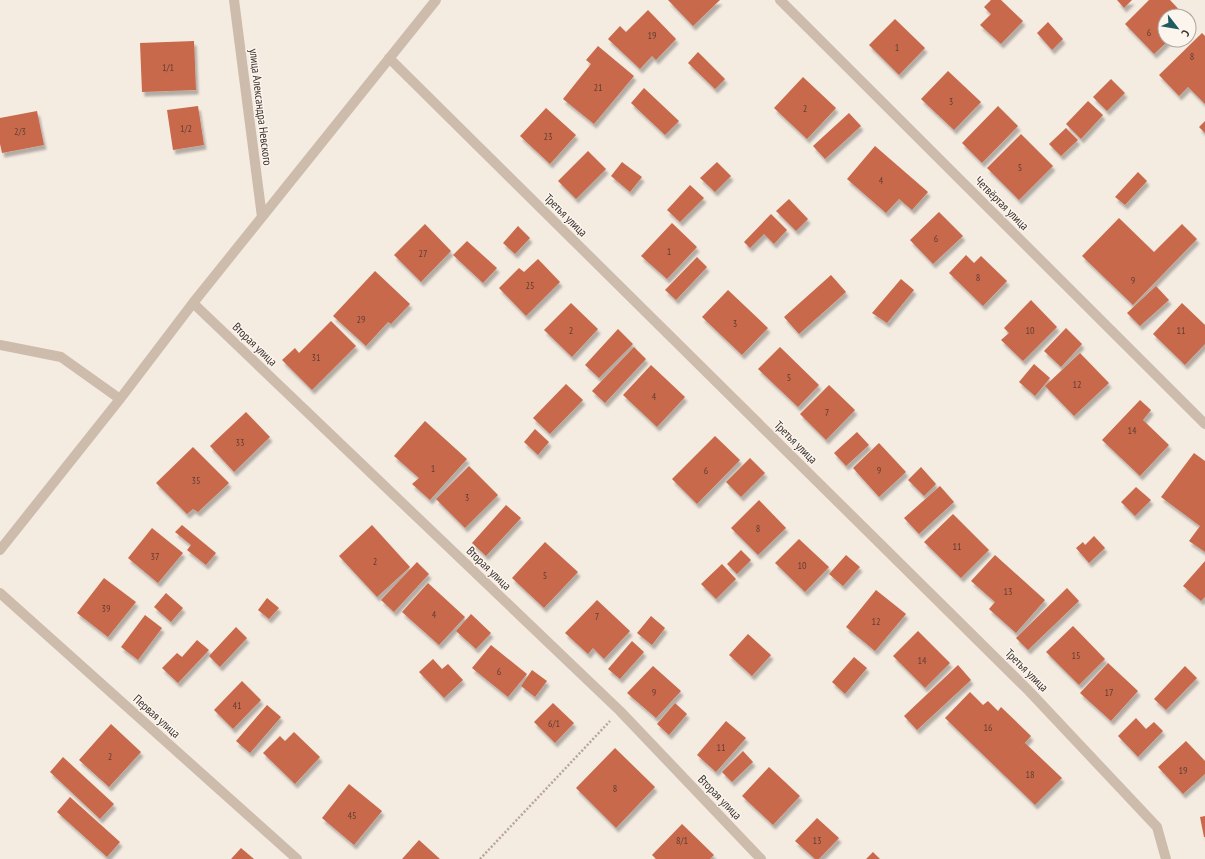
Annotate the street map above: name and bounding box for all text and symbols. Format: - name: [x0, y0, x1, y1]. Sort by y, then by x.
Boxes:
- north arrow: [1157, 8, 1197, 48]
- house number: 6: [1147, 26, 1152, 39]
- text: С: [1178, 27, 1193, 39]
- house number: 19: [648, 29, 657, 42]
- house number: 1: [895, 41, 899, 54]
- street label: улица Александра Невского: [246, 48, 276, 166]
- house number: 8: [1190, 50, 1194, 63]
- house number: 1/1: [162, 61, 174, 74]
- house number: 21: [594, 81, 603, 94]
- house number: 3: [949, 95, 953, 108]
- house number: 2: [803, 102, 807, 115]
- house number: 1/2: [180, 122, 192, 135]
- house number: 2/3: [14, 125, 26, 138]
- house number: 23: [544, 130, 553, 143]
- house number: 5: [1018, 161, 1022, 174]
- street label: Четвёртая улица: [972, 173, 1032, 233]
- house number: 4: [879, 174, 884, 187]
- street label: Третья улица: [541, 190, 591, 240]
- house number: 6: [934, 232, 939, 245]
- house number: 1: [667, 245, 671, 258]
- house number: 27: [419, 247, 428, 260]
- house number: 8: [976, 271, 980, 284]
- house number: 9: [1131, 274, 1135, 287]
- house number: 25: [526, 279, 535, 292]
- house number: 29: [357, 313, 366, 326]
- house number: 3: [733, 317, 737, 330]
- street label: Вторая улица: [230, 319, 281, 369]
- house number: 2: [569, 324, 573, 337]
- house number: 10: [1026, 324, 1035, 337]
- house number: 11: [1177, 324, 1186, 337]
- house number: 31: [312, 351, 321, 364]
- house number: 5: [787, 371, 791, 384]
- house number: 12: [1073, 378, 1082, 391]
- house number: 4: [652, 390, 657, 403]
- house number: 7: [825, 406, 829, 419]
- street label: Третья улица: [771, 417, 821, 467]
- house number: 14: [1128, 424, 1137, 437]
- house number: 33: [236, 436, 245, 449]
- house number: 1: [431, 462, 435, 475]
- house number: 6: [704, 464, 709, 477]
- house number: 9: [877, 464, 881, 477]
- house number: 35: [192, 474, 201, 487]
- house number: 3: [465, 491, 469, 504]
- house number: 8: [756, 522, 760, 535]
- house number: 11: [953, 540, 962, 553]
- street label: Вторая улица: [464, 543, 515, 593]
- house number: 37: [151, 550, 160, 563]
- house number: 2: [373, 555, 377, 568]
- house number: 10: [798, 559, 807, 572]
- house number: 5: [543, 569, 547, 582]
- house number: 13: [1004, 585, 1013, 598]
- house number: 39: [102, 602, 111, 615]
- house number: 4: [432, 608, 437, 621]
- house number: 7: [595, 610, 599, 623]
- house number: 12: [872, 615, 881, 628]
- street label: Третья улица: [1002, 645, 1052, 695]
- house number: 15: [1072, 649, 1081, 662]
- house number: 14: [918, 654, 927, 667]
- house number: 6: [497, 665, 502, 678]
- house number: 9: [652, 686, 656, 699]
- house number: 17: [1105, 686, 1114, 699]
- street label: Первая улица: [130, 691, 184, 741]
- house number: 41: [233, 699, 242, 712]
- house number: 6/1: [548, 717, 560, 730]
- house number: 16: [984, 721, 993, 734]
- house number: 11: [717, 741, 726, 754]
- house number: 2: [108, 750, 112, 763]
- house number: 19: [1179, 764, 1188, 777]
- house number: 18: [1026, 768, 1035, 781]
- street label: Вторая улица: [695, 772, 745, 823]
- house number: 8: [613, 782, 617, 795]
- house number: 45: [348, 809, 357, 822]
- house number: 8/1: [676, 834, 688, 847]
- house number: 13: [813, 834, 822, 847]

